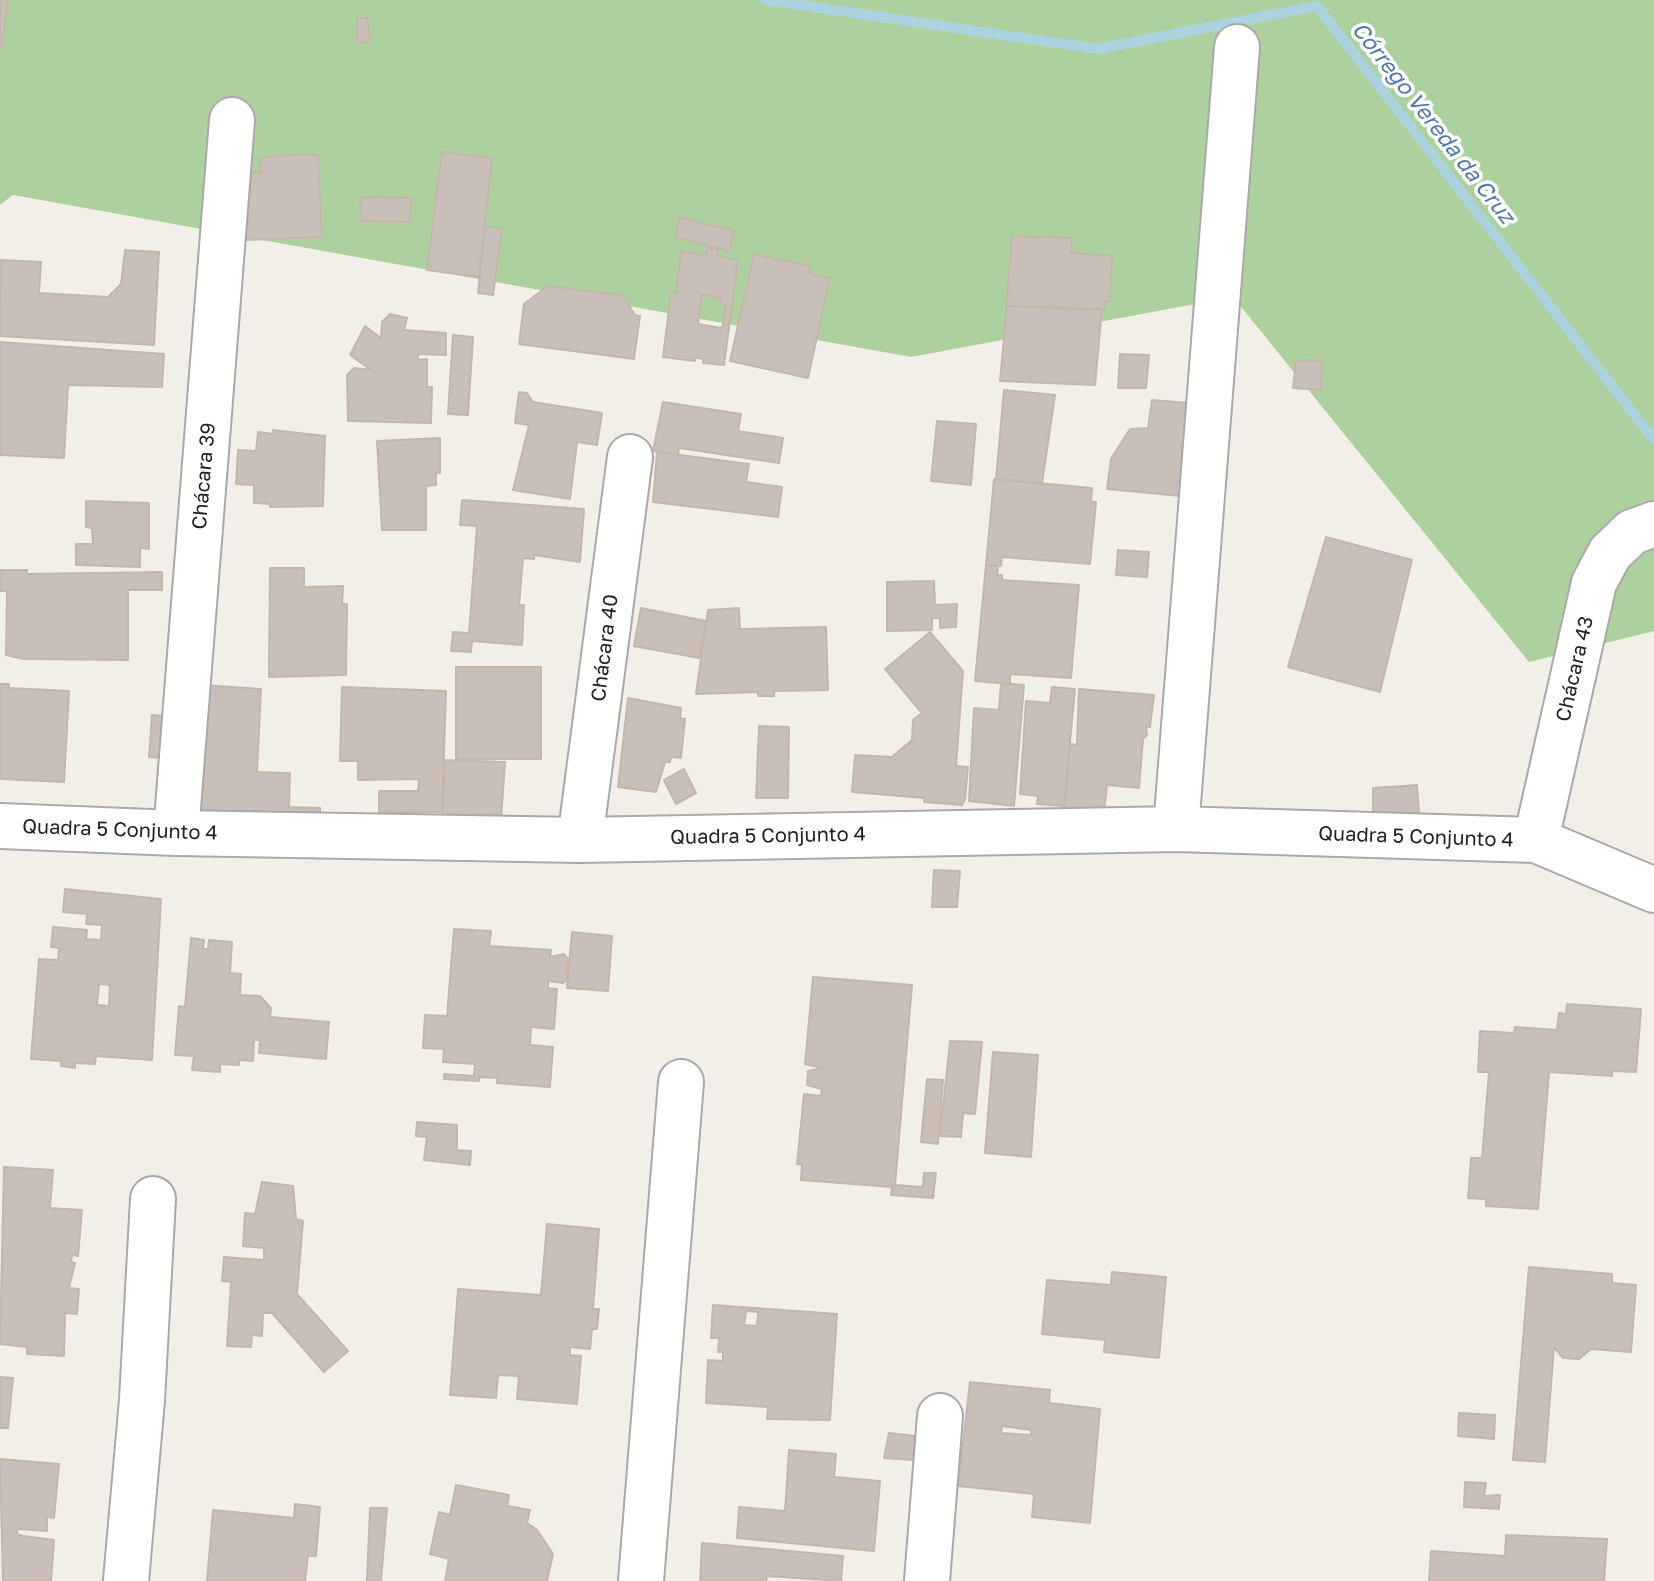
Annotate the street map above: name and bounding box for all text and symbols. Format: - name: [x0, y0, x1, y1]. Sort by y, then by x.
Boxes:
- water label: Córrego Vereda da Cruz: [1346, 17, 1520, 229]
- street label: Chácara 39: [187, 422, 221, 530]
- street label: Chácara 40: [587, 593, 623, 703]
- street label: Chácara 43: [1551, 614, 1599, 724]
- street label: Quadra 5 Conjunto 4: [22, 815, 218, 845]
- street label: Quadra 5 Conjunto 4: [670, 822, 866, 850]
- street label: Quadra 5 Conjunto 4: [1318, 822, 1514, 852]

